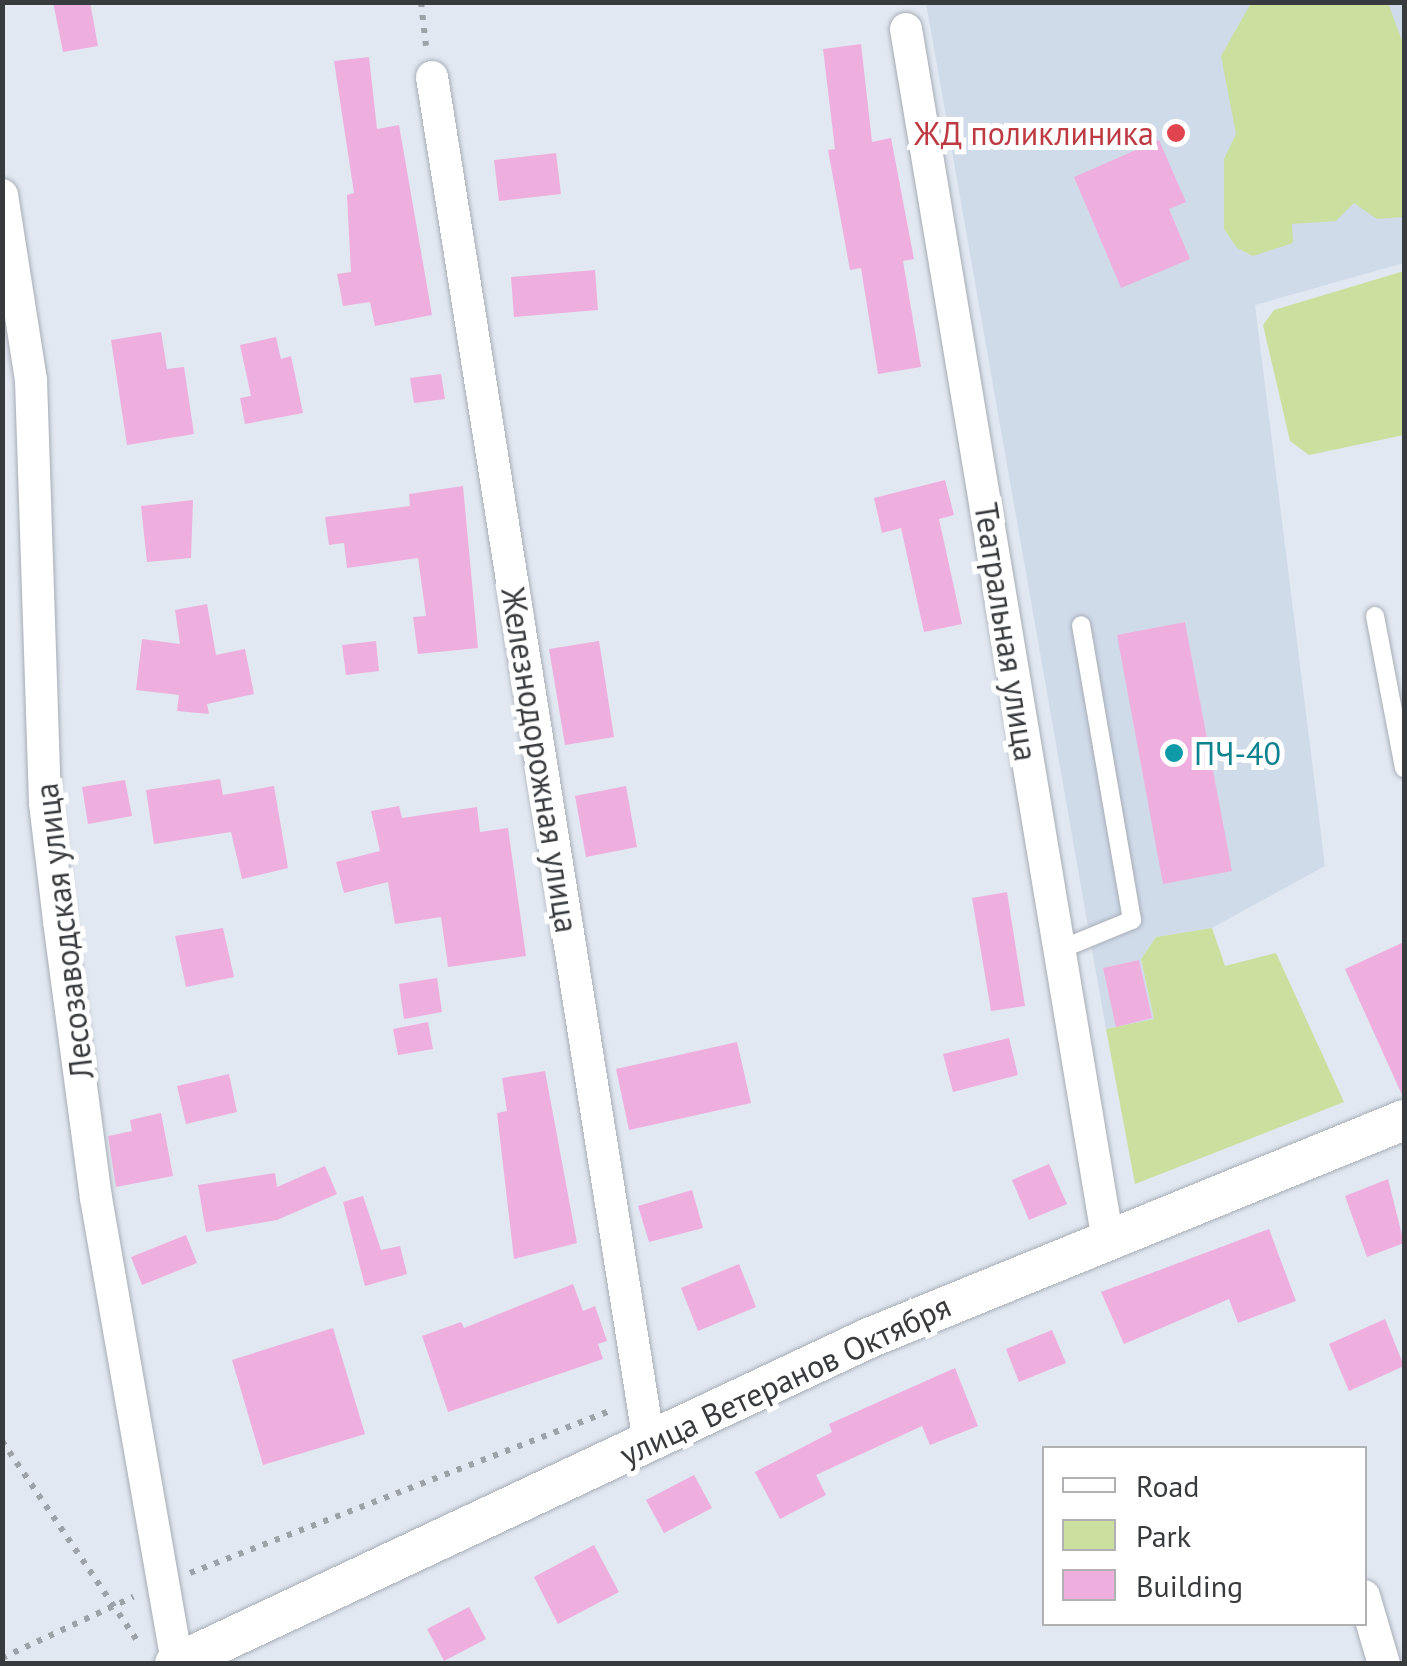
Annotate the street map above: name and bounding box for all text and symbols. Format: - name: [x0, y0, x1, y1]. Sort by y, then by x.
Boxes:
- place label: ЖД поликлиника: [914, 114, 1154, 152]
- marker: ЖД поликлиника: [1163, 120, 1189, 146]
- street label: Театральная улица: [967, 500, 1045, 764]
- street label: Железнодорожная улица: [494, 585, 586, 935]
- place label: ПЧ-40: [1194, 734, 1281, 772]
- marker: ПЧ-40: [1163, 742, 1185, 764]
- street label: Лесозаводская улица: [27, 781, 101, 1081]
- street label: улица Ветеранов Октября: [614, 1286, 956, 1474]
- legend: [1042, 1446, 1367, 1626]
- text: Road: [1136, 1466, 1200, 1505]
- text: Park: [1136, 1516, 1191, 1555]
- text: Building: [1136, 1566, 1243, 1605]

